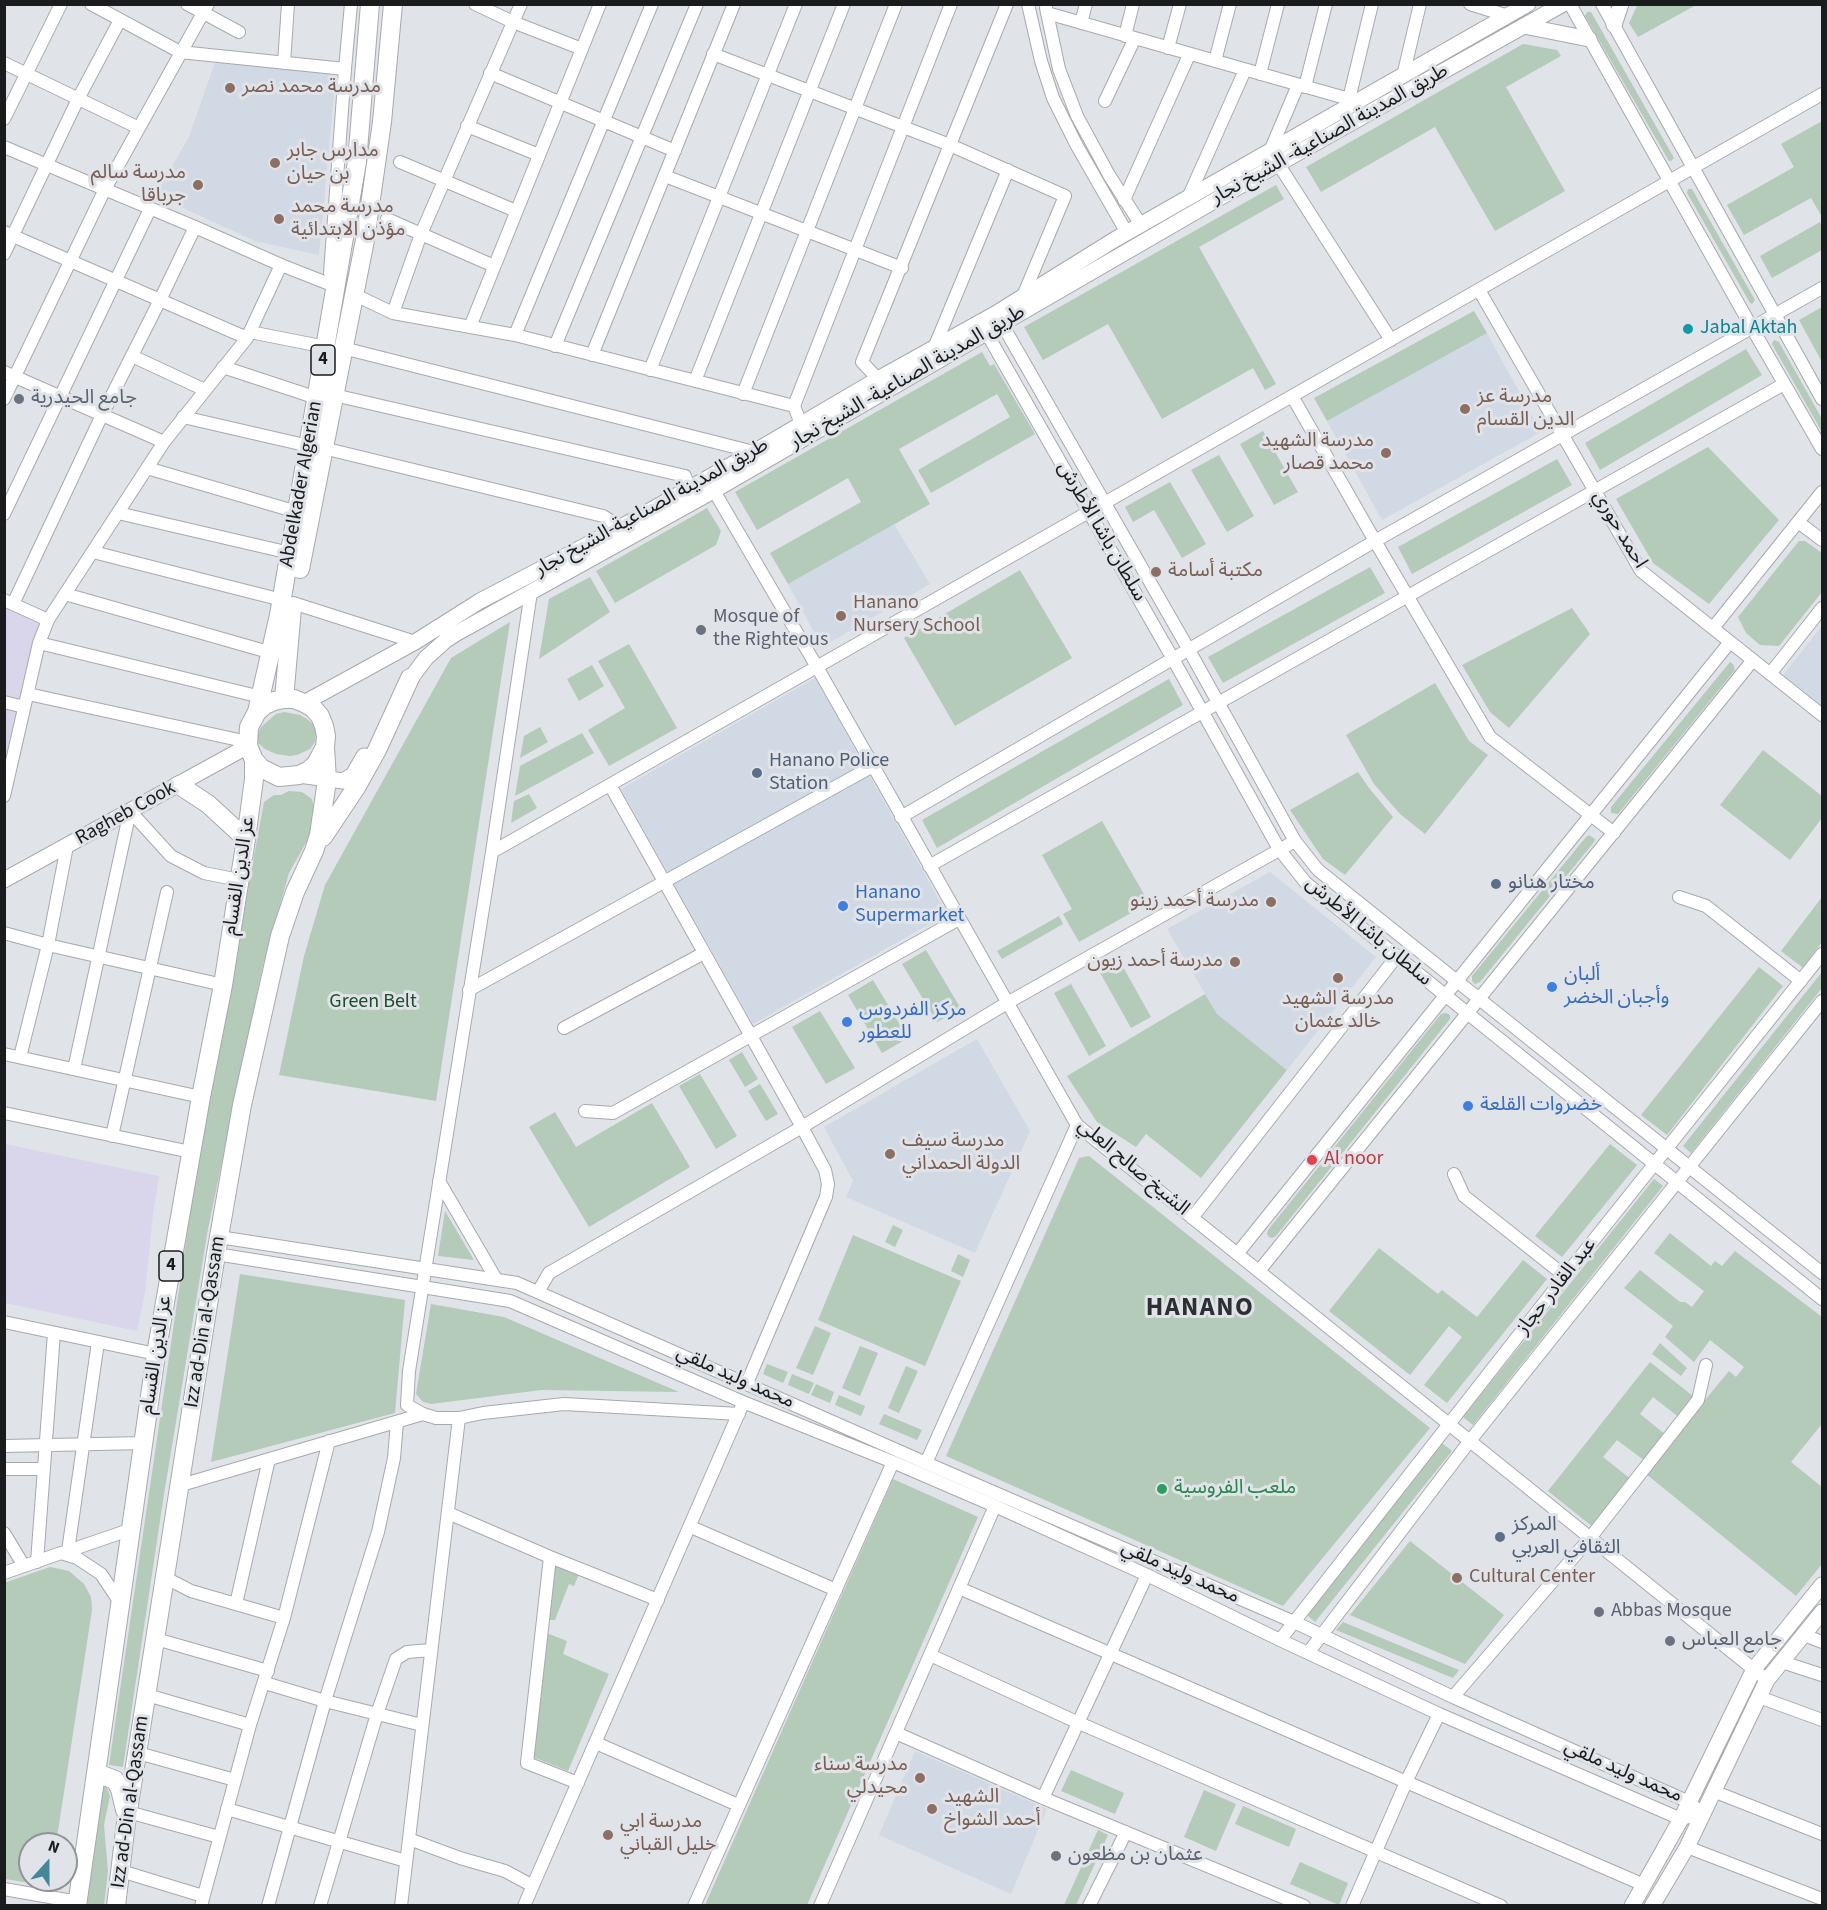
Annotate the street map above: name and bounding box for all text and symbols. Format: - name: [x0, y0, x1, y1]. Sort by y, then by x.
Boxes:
- street label: طريق المدينة الصناعية- الشيخ نجار: [1207, 60, 1453, 210]
- place label: مدرسة محمد نصر: [242, 76, 381, 100]
- marker: مدرسة محمد نصر: [223, 81, 237, 95]
- place label: مدارس جابر بن حيان: [287, 140, 379, 187]
- marker: مدارس جابر بن حيان: [268, 156, 282, 170]
- place label: مدرسة سالم جرباقا: [91, 162, 186, 209]
- marker: مدرسة سالم جرباقا: [191, 178, 205, 192]
- place label: مدرسة محمد مؤذن الابتدائية: [291, 196, 405, 243]
- marker: مدرسة محمد مؤذن الابتدائية: [272, 212, 286, 226]
- street label: طريق المدينة الصناعية- الشيخ نجار: [786, 301, 1030, 455]
- place label: Jabal Aktah: [1700, 317, 1797, 341]
- marker: Jabal Aktah: [1681, 322, 1695, 336]
- road number: 4: [311, 345, 335, 375]
- place label: مدرسة عز الدين القسام: [1477, 386, 1575, 433]
- place label: جامع الحيدرية: [31, 387, 137, 411]
- marker: جامع الحيدرية: [12, 392, 26, 406]
- street label: Abdelkader Algerian: [276, 399, 328, 569]
- marker: مدرسة عز الدين القسام: [1458, 402, 1472, 416]
- place label: مدرسة الشهيد محمد قصار: [1262, 430, 1374, 477]
- street label: طريق المدينة الصناعية-الشيخ نجار: [531, 434, 773, 582]
- marker: مدرسة الشهيد محمد قصار: [1379, 446, 1393, 460]
- street label: سلطان باشا الأطرش: [1051, 458, 1151, 606]
- street label: احمد حوري: [1586, 487, 1652, 573]
- place label: مكتبة أسامة: [1168, 560, 1263, 584]
- marker: مكتبة أسامة: [1149, 565, 1163, 579]
- place label: Hanano Nursery School: [853, 592, 980, 639]
- place label: Mosque of the Righteous: [713, 606, 828, 653]
- marker: Hanano Nursery School: [834, 609, 848, 623]
- marker: Mosque of the Righteous: [694, 623, 708, 637]
- place label: Hanano Police Station: [769, 750, 889, 797]
- marker: Hanano Police Station: [750, 766, 764, 780]
- street label: Ragheb Cook: [72, 777, 180, 851]
- street label: عز الدين القسام: [219, 815, 261, 937]
- street label: سلطان باشا الأطرش: [1300, 872, 1436, 992]
- place label: مختار هنانو: [1508, 872, 1595, 896]
- marker: مختار هنانو: [1489, 877, 1503, 891]
- place label: Hanano Supermarket: [855, 882, 964, 929]
- place label: مدرسة أحمد زينو: [1130, 890, 1259, 914]
- marker: مدرسة أحمد زينو: [1264, 895, 1278, 909]
- marker: Hanano Supermarket: [836, 899, 850, 913]
- place label: مدرسة أحمد زيون: [1087, 950, 1223, 974]
- marker: مدرسة أحمد زيون: [1228, 955, 1242, 969]
- place label: ألبان وأجبان الخضر: [1564, 964, 1669, 1011]
- marker: مدرسة الشهيد خالد عثمان: [1331, 971, 1345, 985]
- marker: ألبان وأجبان الخضر: [1545, 980, 1559, 994]
- place label: مدرسة الشهيد خالد عثمان: [1282, 988, 1394, 1035]
- park label: Green Belt: [329, 991, 417, 1015]
- place label: مركز الفردوس للعطور: [859, 999, 967, 1046]
- marker: مركز الفردوس للعطور: [840, 1015, 854, 1029]
- place label: خضروات القلعة: [1480, 1094, 1602, 1118]
- marker: خضروات القلعة: [1461, 1099, 1475, 1113]
- street label: الشيخ صالح العلي: [1072, 1114, 1194, 1222]
- place label: مدرسة سيف الدولة الحمداني: [902, 1130, 1020, 1177]
- marker: مدرسة سيف الدولة الحمداني: [883, 1147, 897, 1161]
- place label: Al noor: [1324, 1148, 1384, 1172]
- marker: Al noor: [1305, 1153, 1319, 1167]
- street label: Izz ad-Din al-Qassam: [181, 1234, 231, 1410]
- street label: عبد القادر حجاز: [1512, 1234, 1602, 1340]
- road number: 4: [159, 1251, 183, 1281]
- district label: HANANO: [1146, 1293, 1254, 1325]
- street label: عز الدين القسام: [136, 1294, 178, 1416]
- street label: محمد وليد ملقي: [672, 1341, 798, 1415]
- place label: ملعب الفروسية: [1174, 1477, 1296, 1501]
- marker: ملعب الفروسية: [1155, 1482, 1169, 1496]
- place label: المركز الثقافي العربي: [1512, 1514, 1621, 1561]
- marker: المركز الثقافي العربي: [1493, 1530, 1507, 1544]
- street label: محمد وليد ملقي: [1117, 1536, 1243, 1610]
- place label: Cultural Center: [1469, 1566, 1595, 1590]
- marker: Cultural Center: [1450, 1571, 1464, 1585]
- place label: Abbas Mosque: [1611, 1600, 1732, 1624]
- marker: Abbas Mosque: [1592, 1605, 1606, 1619]
- place label: جامع العباس: [1682, 1629, 1782, 1653]
- marker: جامع العباس: [1663, 1634, 1677, 1648]
- street label: Izz ad-Din al-Qassam: [107, 1714, 155, 1890]
- street label: محمد وليد ملقي: [1560, 1735, 1686, 1809]
- place label: مدرسة سناء محيدلي: [814, 1754, 908, 1801]
- marker: مدرسة سناء محيدلي: [913, 1771, 927, 1785]
- place label: الشهيد أحمد الشواخ: [944, 1786, 1041, 1833]
- marker: الشهيد أحمد الشواخ: [925, 1802, 939, 1816]
- place label: مدرسة ابي خليل القباني: [620, 1811, 716, 1858]
- marker: مدرسة ابي خليل القباني: [601, 1828, 615, 1842]
- north arrow: [18, 1832, 78, 1892]
- text: N: [45, 1835, 63, 1859]
- place label: عثمان بن مظعون: [1068, 1844, 1203, 1868]
- marker: عثمان بن مظعون: [1049, 1849, 1063, 1863]

